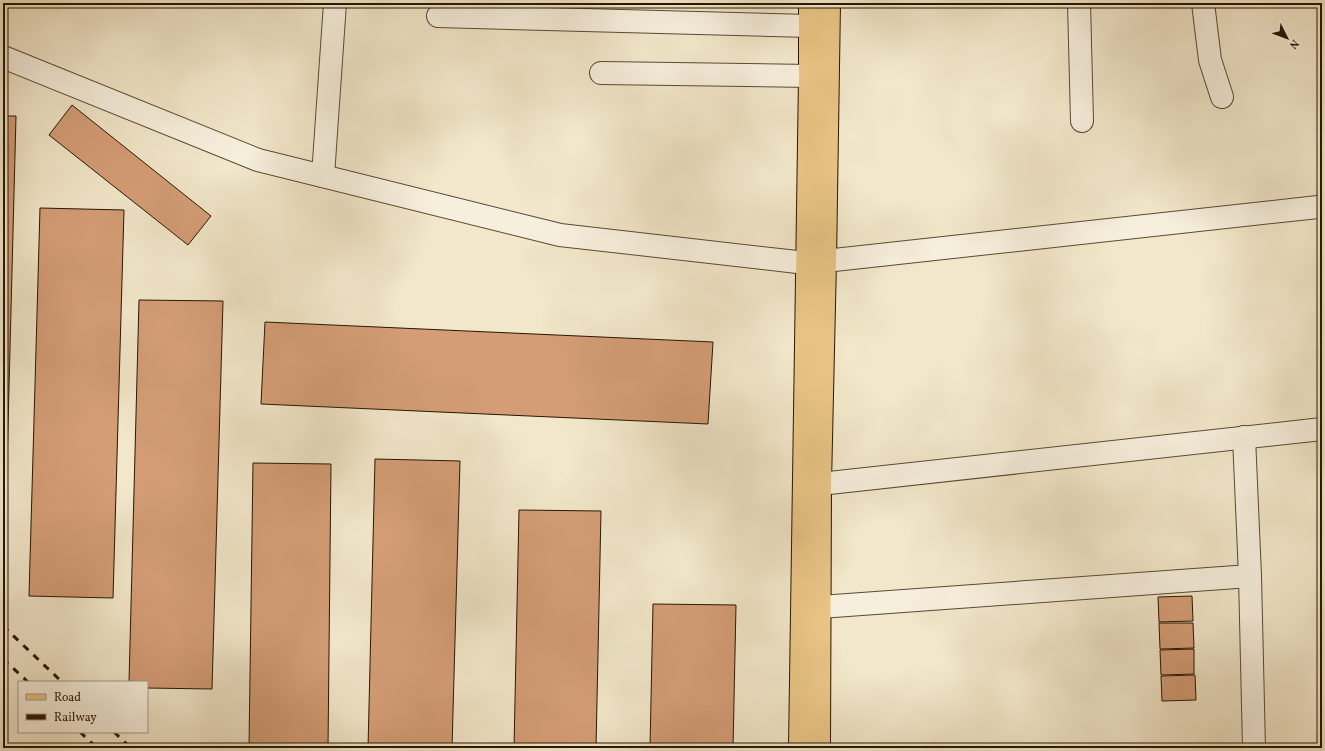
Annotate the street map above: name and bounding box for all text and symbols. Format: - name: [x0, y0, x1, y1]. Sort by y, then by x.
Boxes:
- north arrow: [1267, 18, 1307, 58]
- text: N: [1285, 36, 1302, 52]
- legend: [18, 681, 148, 733]
- text: Road: [54, 690, 81, 706]
- text: Railway: [54, 710, 97, 726]

